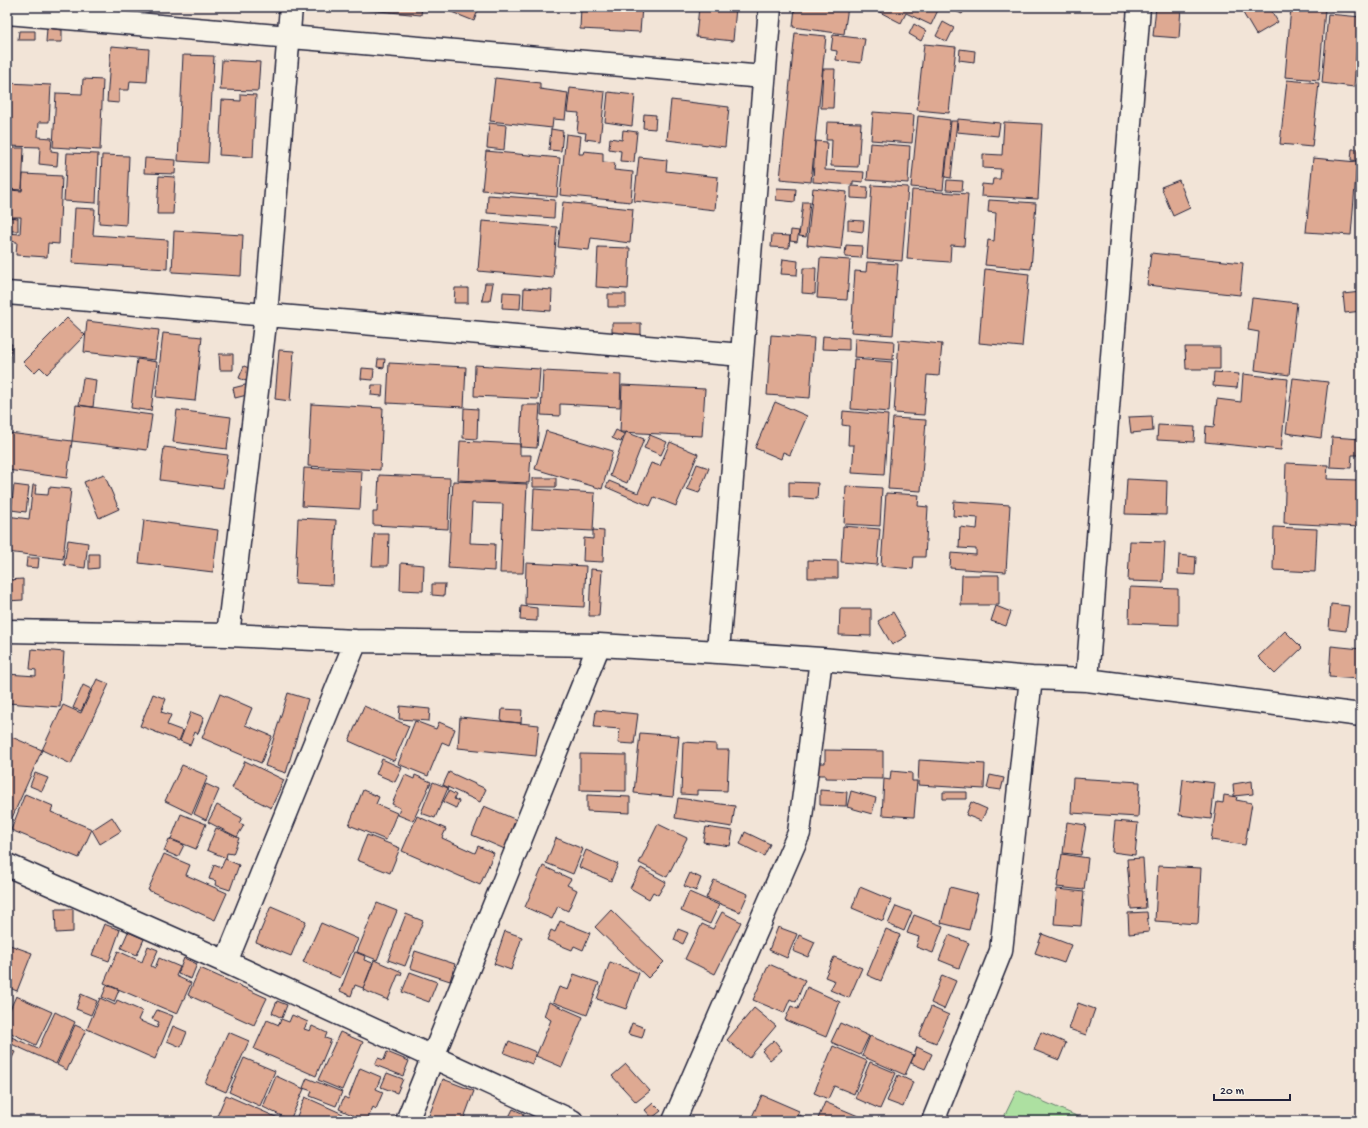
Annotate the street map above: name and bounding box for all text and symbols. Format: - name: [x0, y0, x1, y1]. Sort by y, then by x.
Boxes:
- scale bar: [1214, 1076, 1290, 1102]
- text: 20 m: [1220, 1085, 1245, 1099]

